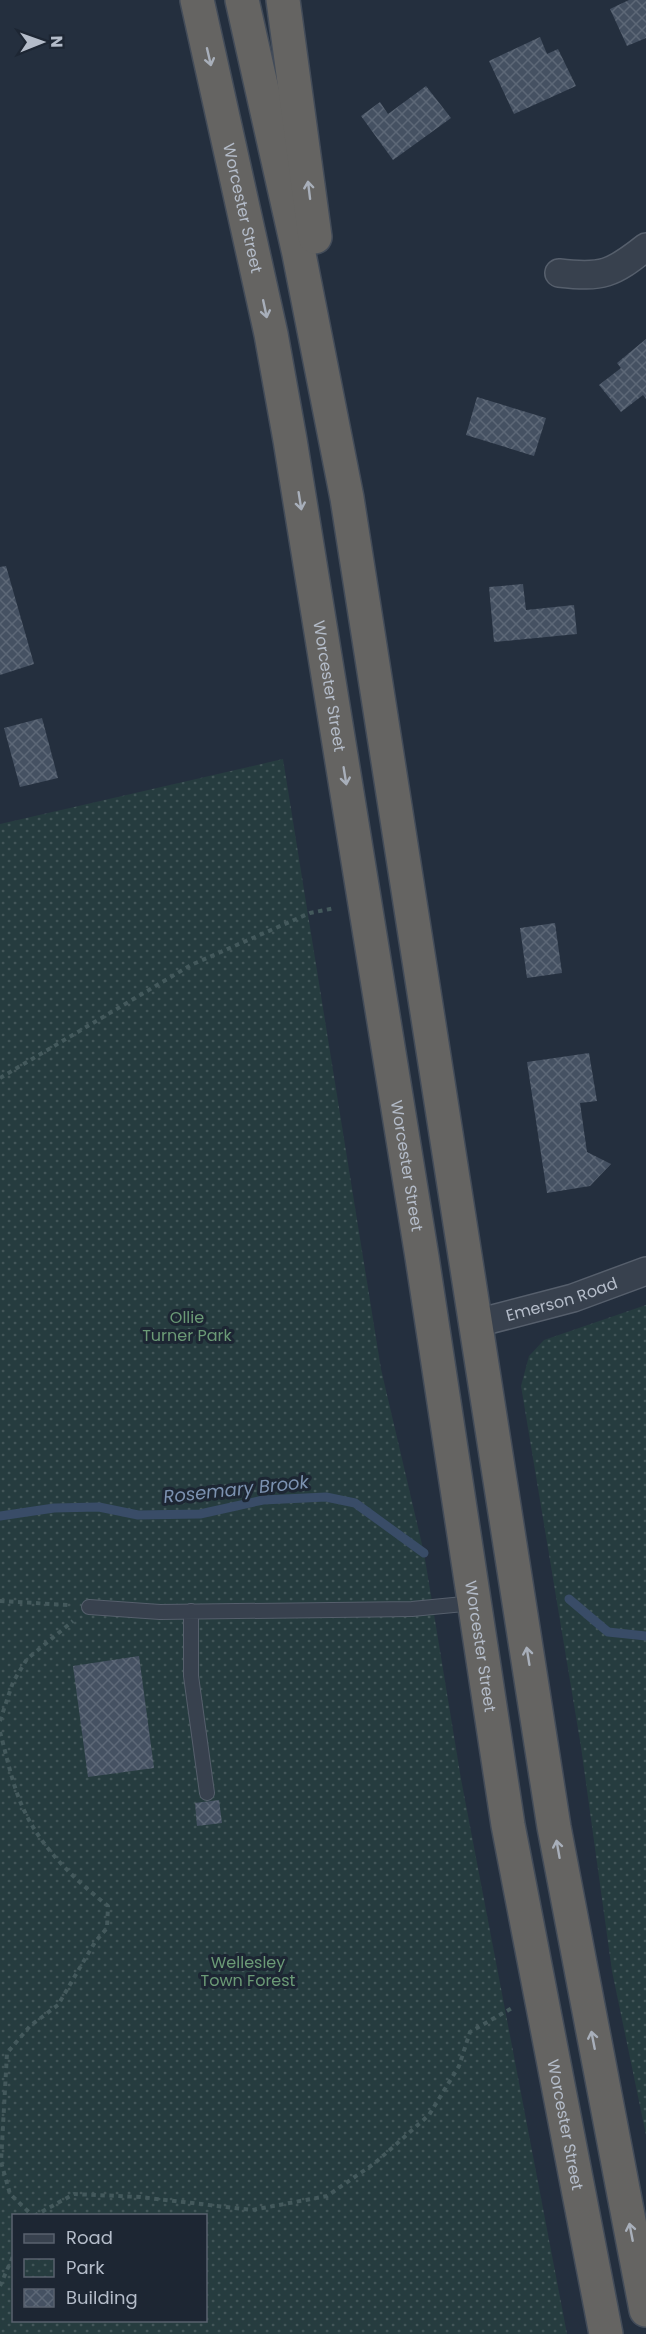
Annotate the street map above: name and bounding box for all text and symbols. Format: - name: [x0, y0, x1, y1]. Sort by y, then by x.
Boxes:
- north arrow: [12, 12, 72, 72]
- text: N: [45, 36, 68, 48]
- one-way arrow: [204, 47, 216, 66]
- street label: Worcester Street: [217, 141, 269, 275]
- one-way arrow: [304, 181, 315, 200]
- one-way arrow: [260, 299, 272, 318]
- one-way arrow: [295, 490, 306, 510]
- street label: Worcester Street: [308, 619, 352, 754]
- one-way arrow: [339, 766, 350, 786]
- street label: Worcester Street: [385, 1098, 429, 1233]
- street label: Emerson Road: [503, 1271, 621, 1326]
- park label: Ollie Turner Park: [142, 1306, 233, 1347]
- water label: Rosemary Brook: [162, 1469, 311, 1509]
- street label: Worcester Street: [460, 1579, 502, 1714]
- one-way arrow: [522, 1647, 533, 1667]
- one-way arrow: [552, 1839, 563, 1859]
- park label: Wellesley Town Forest: [201, 1951, 296, 1992]
- one-way arrow: [587, 2031, 599, 2050]
- street label: Worcester Street: [542, 2057, 590, 2192]
- legend: [12, 2214, 207, 2322]
- one-way arrow: [625, 2223, 636, 2242]
- text: Road: [66, 2225, 113, 2250]
- text: Park: [66, 2255, 105, 2280]
- text: Building: [66, 2285, 138, 2310]

